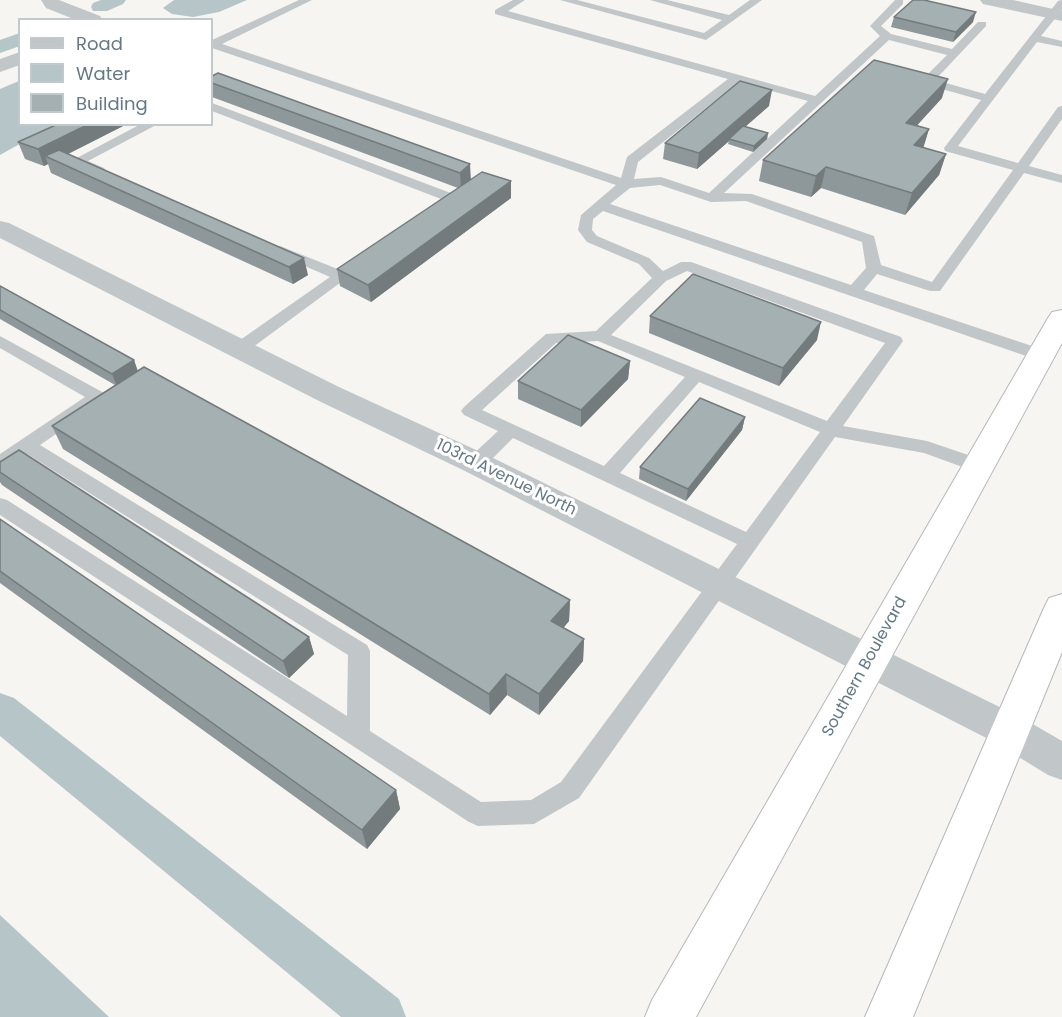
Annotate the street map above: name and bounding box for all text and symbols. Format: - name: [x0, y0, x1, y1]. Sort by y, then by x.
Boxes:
- legend: [18, 18, 213, 126]
- text: Road: [76, 31, 123, 56]
- text: Water: [76, 61, 130, 86]
- text: Building: [76, 91, 148, 116]
- street label: 103rd Avenue North: [433, 436, 579, 520]
- street label: Southern Boulevard: [819, 594, 911, 740]

